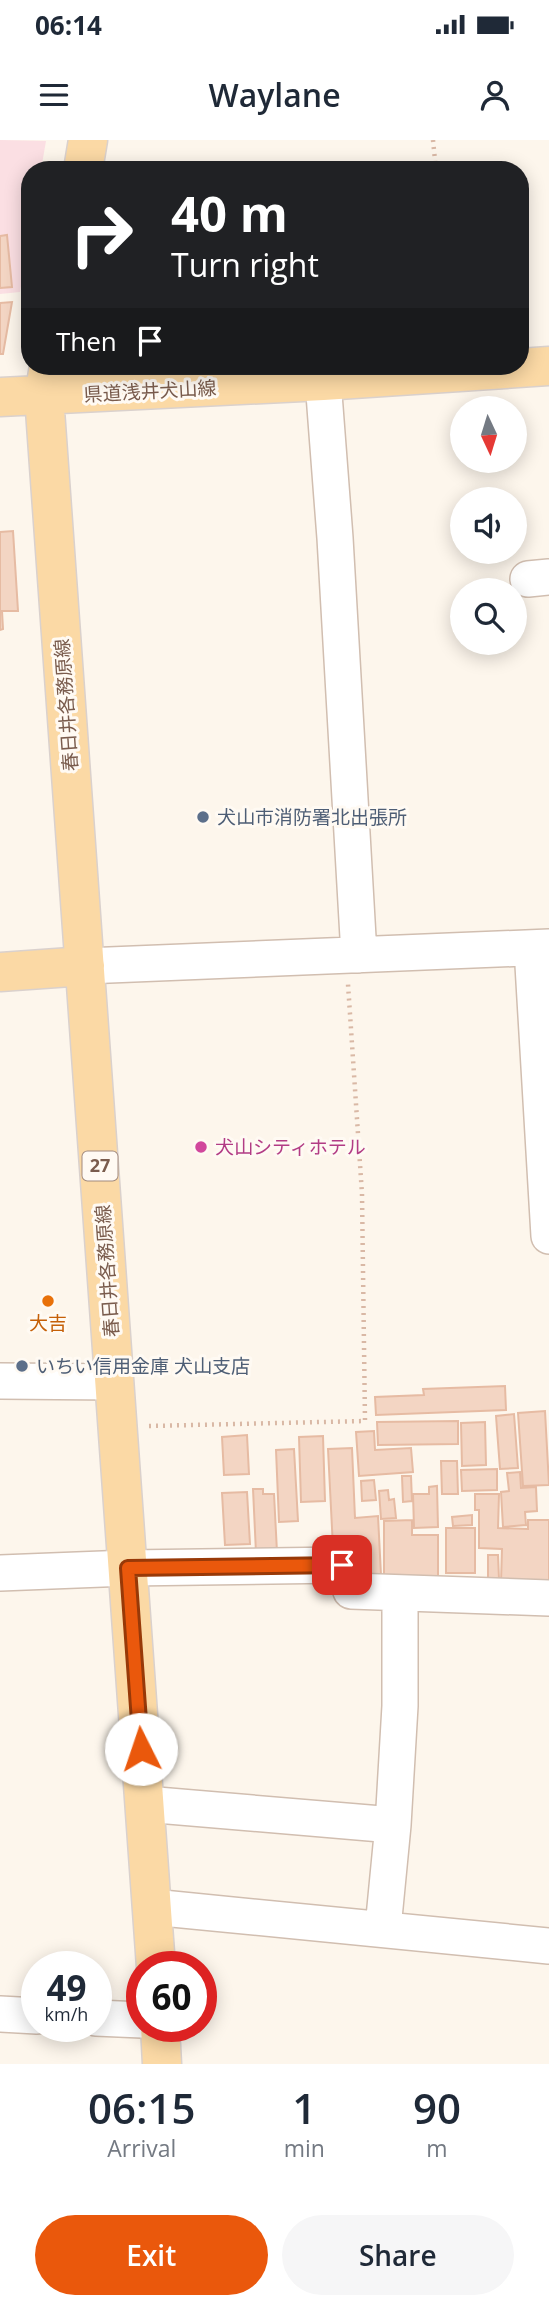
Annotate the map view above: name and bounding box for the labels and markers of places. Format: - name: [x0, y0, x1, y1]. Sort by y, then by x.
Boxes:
- place label: 犬山市消防署北出張所: [217, 804, 407, 830]
- marker: 犬山市消防署北出張所: [195, 809, 211, 825]
- place label: 犬山シティホテル: [215, 1134, 366, 1160]
- marker: 犬山シティホテル: [193, 1139, 209, 1155]
- marker: 大吉: [40, 1293, 56, 1309]
- place label: 大吉: [29, 1310, 67, 1336]
- place label: いちい信用金庫 犬山支店: [36, 1353, 250, 1379]
- marker: いちい信用金庫 犬山支店: [14, 1358, 30, 1374]
- pin: [312, 1535, 372, 1595]

